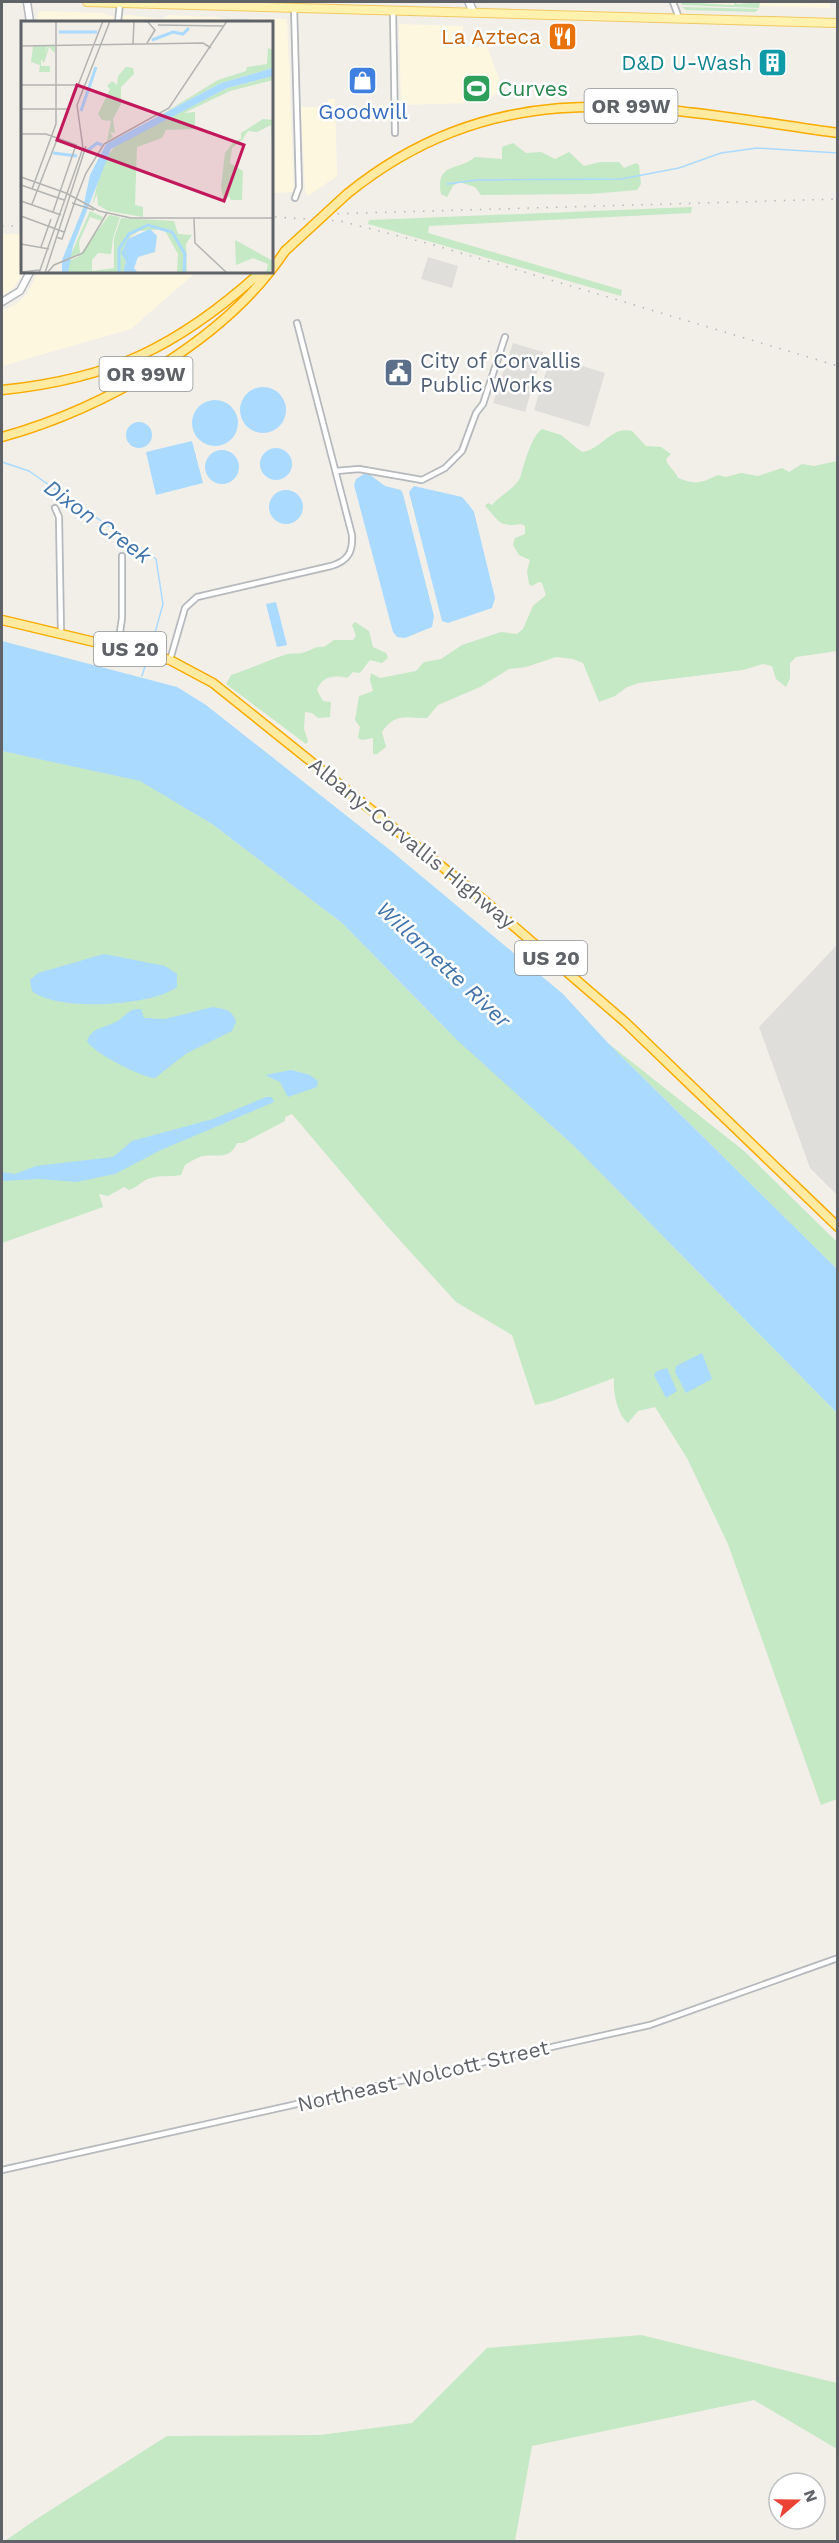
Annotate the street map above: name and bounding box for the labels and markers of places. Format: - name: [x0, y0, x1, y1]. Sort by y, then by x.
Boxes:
- restaurant icon: La Azteca: [546, 21, 578, 53]
- place label: La Azteca: [441, 24, 541, 49]
- building icon: D&D U-Wash: [757, 47, 789, 79]
- place label: D&D U-Wash: [621, 50, 752, 75]
- shop icon: Goodwill: [347, 65, 379, 97]
- sports icon: Curves: [461, 73, 493, 105]
- place label: Curves: [498, 76, 568, 101]
- place label: Goodwill: [318, 99, 408, 124]
- place label: City of Corvallis Public Works: [420, 348, 581, 397]
- public building icon: City of Corvallis Public Works: [383, 357, 415, 389]

